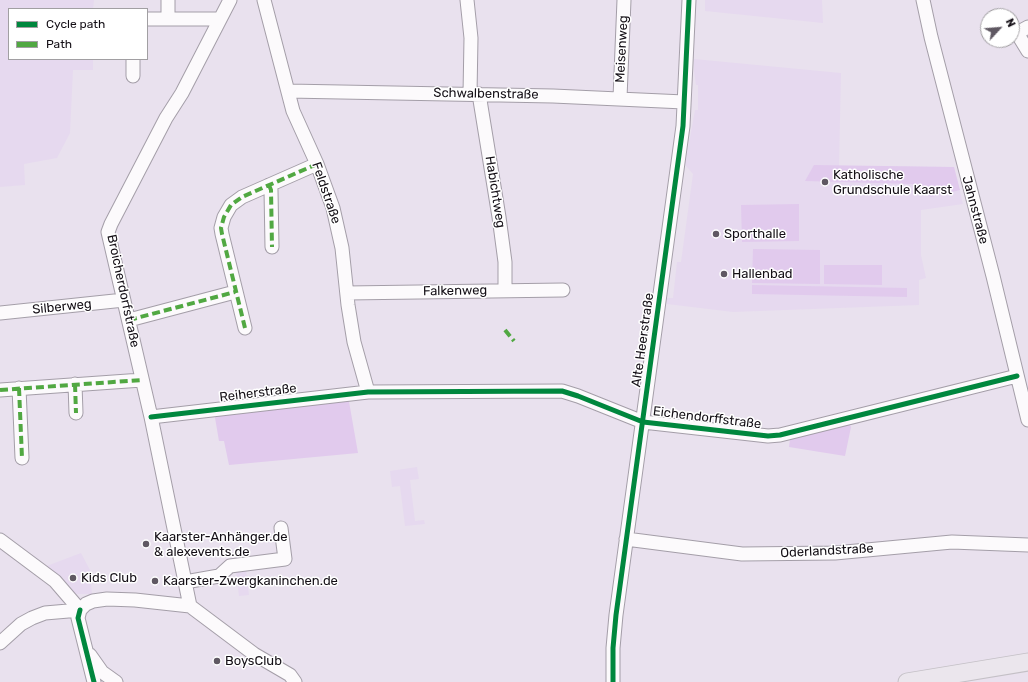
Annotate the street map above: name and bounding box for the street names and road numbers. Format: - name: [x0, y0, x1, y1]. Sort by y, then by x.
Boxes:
- street label: Meisenweg: [612, 15, 632, 83]
- street label: Schwalbenstraße: [433, 85, 539, 103]
- street label: Habichtweg: [482, 155, 508, 229]
- street label: Feldstraße: [308, 160, 344, 226]
- street label: Jahnstraße: [958, 174, 992, 246]
- street label: Broicherdorfstraße: [103, 233, 143, 349]
- street label: Falkenweg: [423, 283, 487, 299]
- street label: Alte Heerstraße: [629, 292, 657, 388]
- street label: Silberweg: [32, 296, 92, 318]
- street label: Reiherstraße: [219, 381, 297, 405]
- street label: Eichendorffstraße: [652, 404, 762, 432]
- street label: Oderlandstraße: [780, 541, 874, 561]

